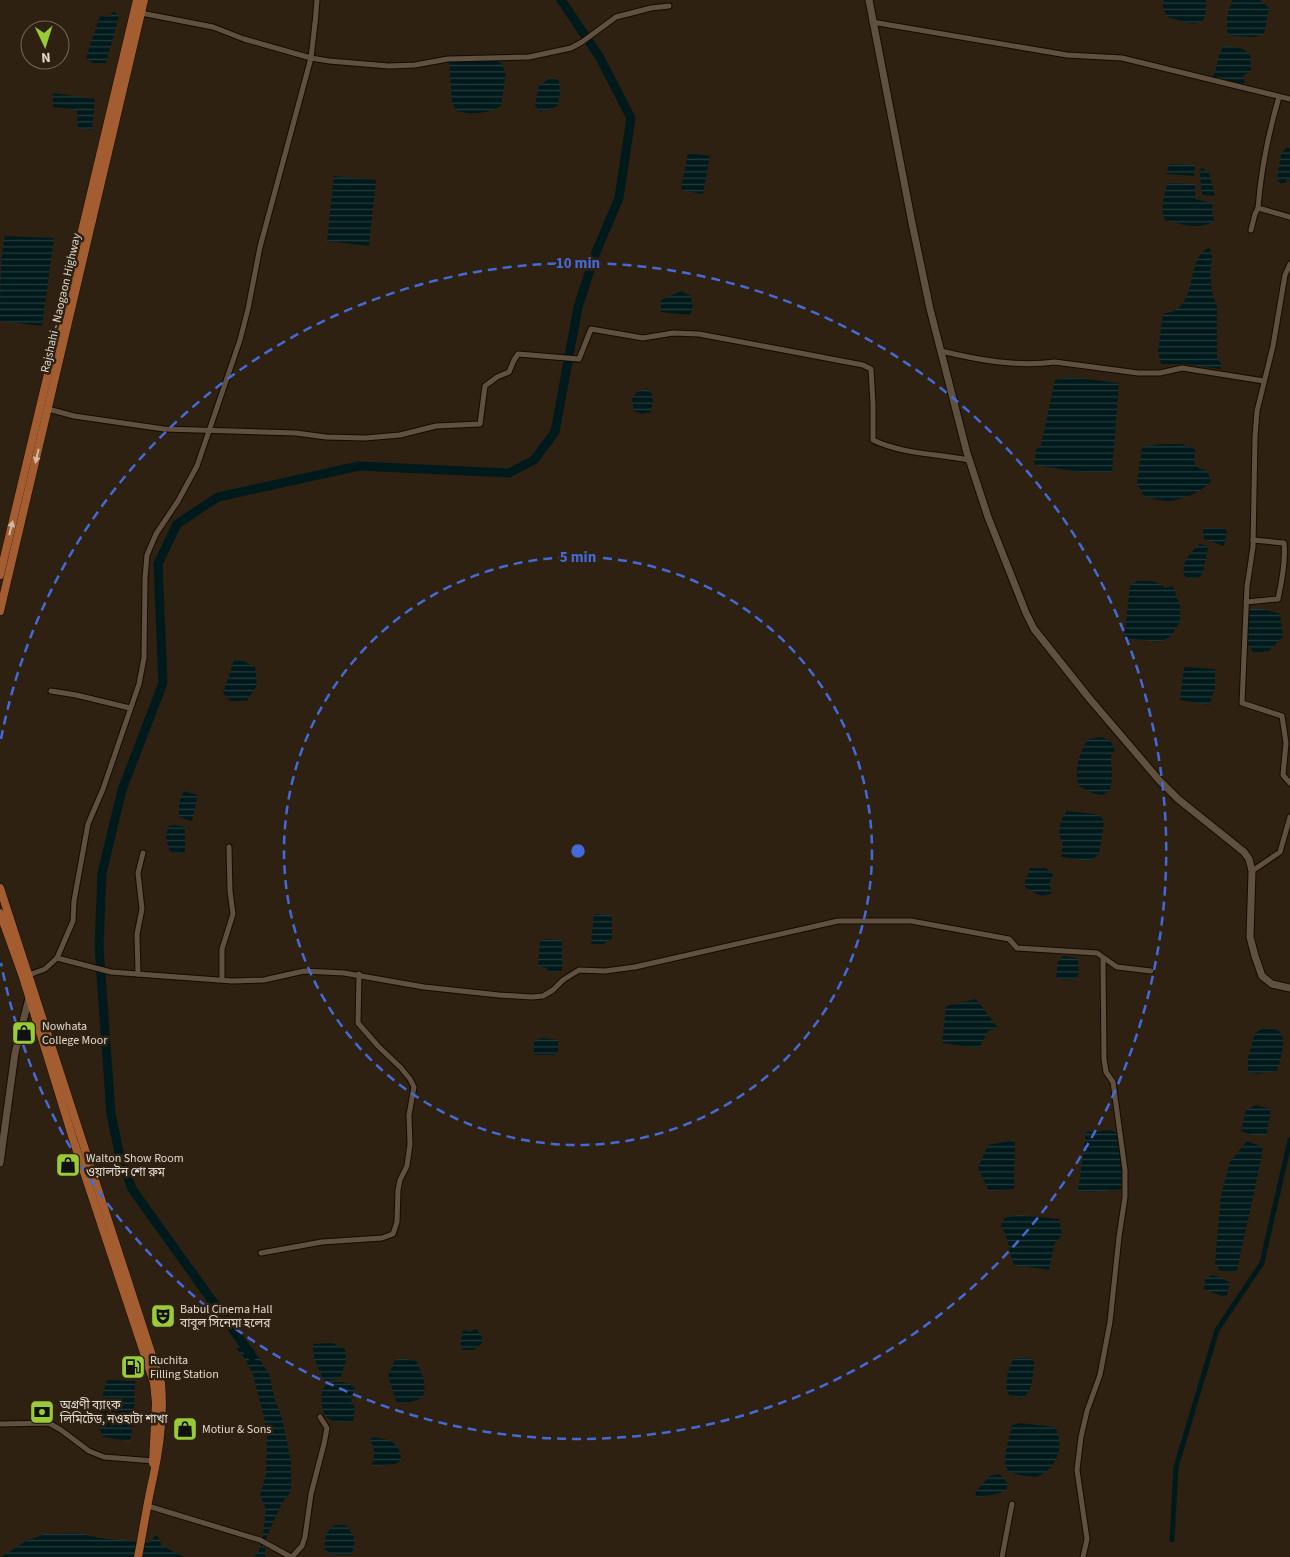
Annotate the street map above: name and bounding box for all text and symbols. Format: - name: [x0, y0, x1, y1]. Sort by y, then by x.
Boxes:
- north arrow: [20, 20, 70, 70]
- text: N: [40, 47, 51, 67]
- street label: Rajshahi - Naogaon Highway: [37, 231, 85, 374]
- text: 10 min: [556, 253, 600, 274]
- one-way arrow: [33, 449, 41, 464]
- one-way arrow: [7, 520, 15, 535]
- text: 5 min: [560, 547, 596, 568]
- centre of rings: [569, 842, 587, 860]
- place label: Nowhata College Moor: [42, 1018, 108, 1049]
- shop icon: Nowhata College Moor: [11, 1020, 37, 1046]
- place label: Walton Show Room ওয়ালটন শো রুম: [86, 1150, 184, 1181]
- shop icon: Walton Show Room ওয়ালটন শো রুম: [55, 1152, 81, 1178]
- place label: Babul Cinema Hall বাবুল সিনেমা হলের: [179, 1301, 272, 1332]
- theatre icon: Babul Cinema Hall বাবুল সিনেমা হলের: [150, 1303, 176, 1329]
- place label: Ruchita Filling Station: [150, 1352, 219, 1383]
- fuel station icon: Ruchita Filling Station: [120, 1354, 146, 1380]
- place label: অগ্রণী ব্যাংক লিমিটেড, নওহাটা শাখা: [59, 1397, 168, 1428]
- bank icon: অগ্রণী ব্যাংক লিমিটেড, নওহাটা শাখা: [29, 1399, 55, 1425]
- shop icon: Motiur & Sons: [172, 1416, 198, 1442]
- place label: Motiur & Sons: [202, 1421, 271, 1438]

